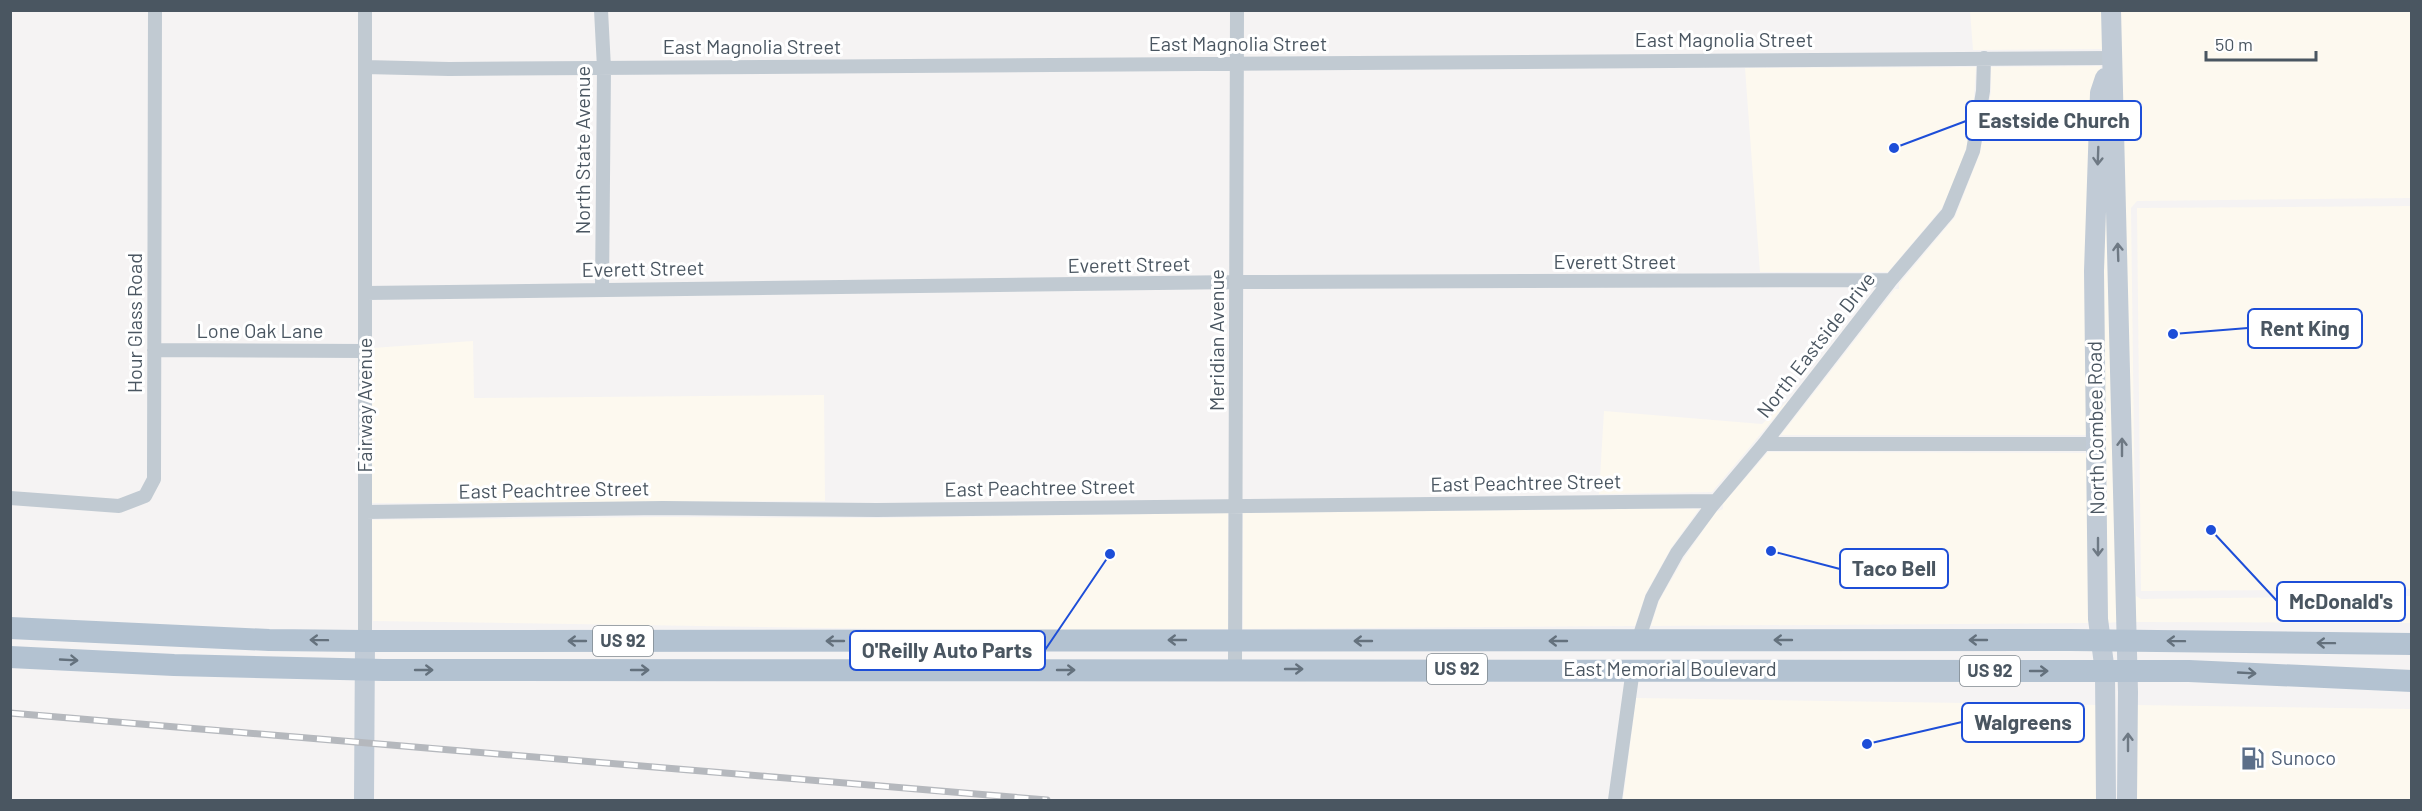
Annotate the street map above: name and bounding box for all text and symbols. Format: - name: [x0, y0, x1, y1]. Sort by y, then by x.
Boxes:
- scale bar: [2206, 24, 2316, 62]
- street label: East Magnolia Street: [1635, 27, 1813, 51]
- street label: East Magnolia Street: [1149, 31, 1327, 55]
- text: 50 m: [2215, 33, 2253, 55]
- street label: East Magnolia Street: [663, 34, 841, 58]
- street label: North State Avenue: [570, 66, 594, 234]
- callout: Eastside Church: [1966, 101, 2141, 140]
- text: Eastside Church: [1978, 107, 2130, 132]
- one-way arrow: [2092, 146, 2103, 166]
- one-way arrow: [2113, 243, 2124, 263]
- street label: Everett Street: [1554, 249, 1676, 273]
- street label: Everett Street: [1067, 251, 1191, 277]
- street label: Hour Glass Road: [122, 253, 146, 393]
- street label: Everett Street: [581, 255, 705, 281]
- street label: North Eastside Drive: [1751, 267, 1879, 422]
- street label: Meridian Avenue: [1204, 269, 1228, 411]
- callout: Rent King: [2248, 309, 2362, 348]
- text: Rent King: [2260, 315, 2350, 340]
- street label: Lone Oak Lane: [197, 318, 323, 342]
- street label: Fairway Avenue: [352, 338, 376, 472]
- street label: North Combee Road: [2081, 341, 2109, 515]
- one-way arrow: [2116, 438, 2128, 458]
- street label: East Peachtree Street: [1430, 468, 1622, 496]
- street label: East Peachtree Street: [944, 473, 1136, 501]
- street label: East Peachtree Street: [458, 475, 650, 503]
- one-way arrow: [2092, 536, 2104, 556]
- callout: Taco Bell: [1840, 549, 1948, 588]
- text: Taco Bell: [1852, 555, 1936, 580]
- callout: McDonald's: [2277, 582, 2405, 621]
- text: McDonald's: [2289, 588, 2393, 613]
- road number: US 92: [593, 626, 653, 656]
- callout: O'Reilly Auto Parts: [850, 631, 1045, 670]
- one-way arrow: [309, 634, 329, 646]
- one-way arrow: [1167, 634, 1187, 646]
- one-way arrow: [1968, 634, 1988, 646]
- one-way arrow: [567, 635, 587, 647]
- one-way arrow: [825, 635, 845, 647]
- one-way arrow: [1354, 635, 1374, 646]
- one-way arrow: [1549, 635, 1569, 647]
- one-way arrow: [1773, 635, 1793, 646]
- one-way arrow: [2166, 635, 2186, 647]
- text: O'Reilly Auto Parts: [862, 637, 1032, 662]
- one-way arrow: [2317, 637, 2337, 649]
- one-way arrow: [58, 654, 78, 665]
- road number: US 92: [1427, 654, 1487, 684]
- street label: East Memorial Boulevard: [1563, 656, 1777, 680]
- road number: US 92: [1960, 656, 2020, 686]
- one-way arrow: [1283, 663, 1303, 675]
- one-way arrow: [414, 664, 434, 676]
- one-way arrow: [630, 664, 650, 676]
- one-way arrow: [1056, 664, 1076, 676]
- one-way arrow: [2029, 665, 2049, 677]
- one-way arrow: [2237, 668, 2257, 679]
- callout: Walgreens: [1962, 703, 2084, 742]
- text: Walgreens: [1974, 709, 2072, 734]
- one-way arrow: [2122, 733, 2134, 753]
- fuel station icon: Sunoco: [2240, 745, 2266, 771]
- place label: Sunoco: [2271, 745, 2336, 769]

